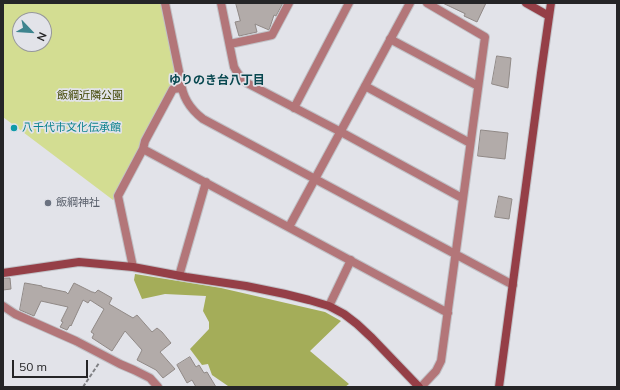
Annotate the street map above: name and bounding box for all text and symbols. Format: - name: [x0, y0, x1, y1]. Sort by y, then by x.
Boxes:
- north arrow: [12, 12, 52, 52]
- text: N: [34, 30, 50, 43]
- district label: ゆりのき台八丁目: [169, 73, 265, 87]
- park label: 飯綱近隣公園: [57, 89, 123, 103]
- place label: 八千代市文化伝承館: [22, 121, 121, 135]
- marker: 八千代市文化伝承館: [9, 123, 19, 133]
- place label: 飯綱神社: [56, 196, 100, 210]
- marker: 飯綱神社: [43, 198, 53, 208]
- scale bar: [14, 352, 90, 378]
- text: 50 m: [19, 359, 47, 374]

